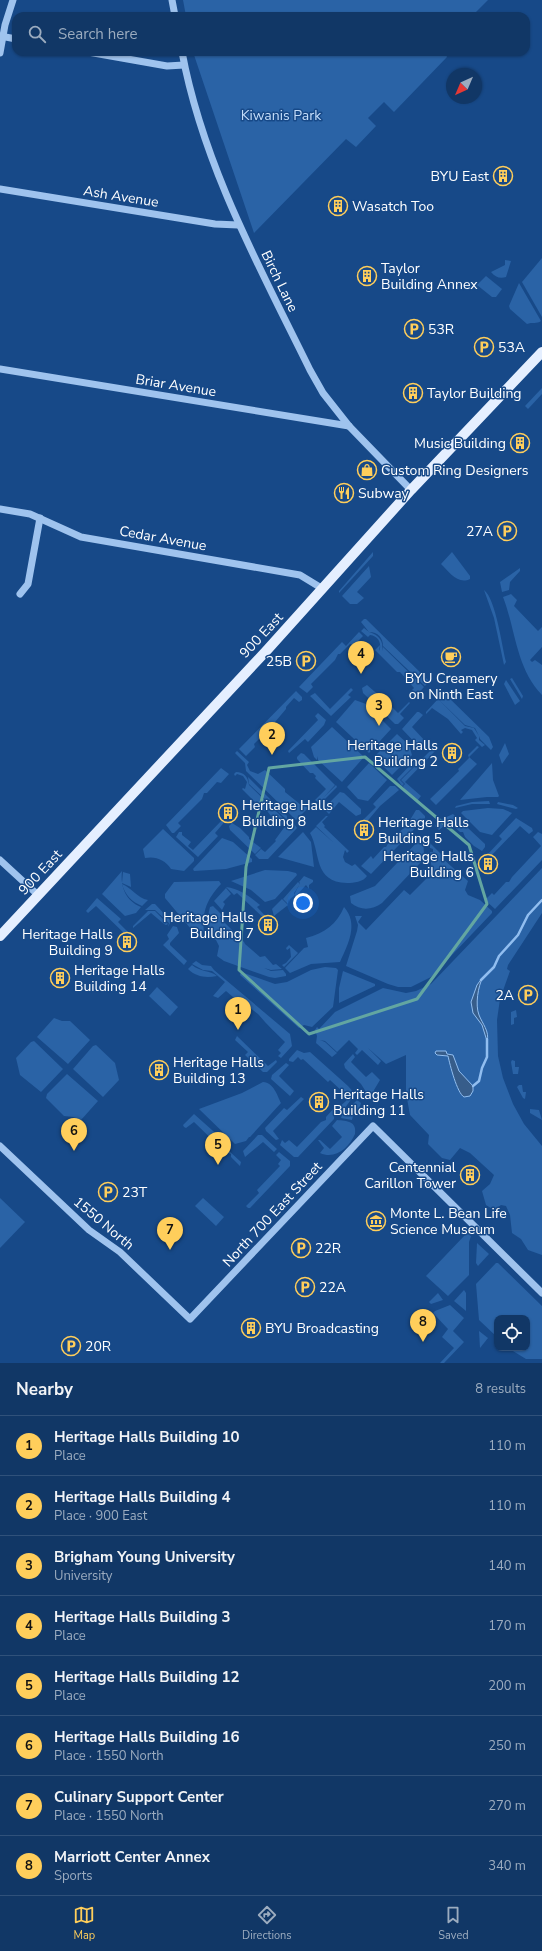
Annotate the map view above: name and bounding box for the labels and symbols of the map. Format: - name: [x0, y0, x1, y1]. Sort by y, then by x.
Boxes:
- north arrow: [446, 68, 482, 104]
- park label: Kiwanis Park: [241, 106, 322, 125]
- building icon: BYU East: [492, 165, 514, 187]
- place label: BYU East: [431, 167, 489, 186]
- street label: Ash Avenue: [82, 181, 160, 212]
- building icon: Wasatch Too: [327, 195, 349, 217]
- place label: Wasatch Too: [352, 197, 434, 216]
- street label: Birch Lane: [257, 247, 303, 315]
- place label: Taylor Building Annex: [381, 259, 478, 294]
- building icon: Taylor Building Annex: [356, 265, 378, 287]
- parking icon: 53R: [403, 318, 425, 340]
- place label: 53R: [428, 320, 454, 339]
- parking icon: 53A: [473, 336, 495, 358]
- place label: 53A: [498, 338, 525, 357]
- street label: Briar Avenue: [134, 370, 218, 401]
- building icon: Taylor Building: [402, 382, 424, 404]
- place label: Taylor Building: [427, 384, 522, 403]
- building icon: Music Building: [509, 432, 531, 454]
- place label: Music Building: [414, 434, 506, 453]
- shop icon: Custom Ring Designers: [356, 459, 378, 481]
- place label: Custom Ring Designers: [381, 461, 529, 480]
- restaurant icon: Subway: [333, 482, 355, 504]
- place label: Subway: [358, 484, 410, 503]
- parking icon: 27A: [496, 520, 518, 542]
- street label: Cedar Avenue: [118, 521, 208, 556]
- place label: 27A: [466, 522, 493, 541]
- street label: 900 East: [235, 608, 287, 662]
- pin: 4: [348, 641, 374, 674]
- cafe icon: BYU Creamery on Ninth East: [440, 646, 462, 668]
- parking icon: 25B: [295, 650, 317, 672]
- place label: 25B: [266, 652, 292, 671]
- place label: BYU Creamery on Ninth East: [405, 669, 498, 704]
- pin: 3: [366, 693, 392, 726]
- pin: 2: [259, 722, 285, 755]
- place label: Heritage Halls Building 2: [347, 736, 438, 771]
- building icon: Heritage Halls Building 2: [441, 742, 463, 764]
- place label: Heritage Halls Building 8: [242, 796, 333, 831]
- building icon: Heritage Halls Building 8: [217, 802, 239, 824]
- place label: Heritage Halls Building 5: [378, 813, 469, 848]
- building icon: Heritage Halls Building 5: [353, 819, 375, 841]
- street label: 900 East: [14, 845, 66, 899]
- place label: Heritage Halls Building 6: [383, 847, 474, 882]
- building icon: Heritage Halls Building 6: [477, 853, 499, 875]
- your location: [293, 893, 313, 913]
- place label: Heritage Halls Building 7: [163, 908, 254, 943]
- building icon: Heritage Halls Building 7: [257, 914, 279, 936]
- place label: Heritage Halls Building 9: [22, 925, 113, 960]
- building icon: Heritage Halls Building 9: [116, 931, 138, 953]
- place label: Heritage Halls Building 14: [74, 961, 165, 996]
- building icon: Heritage Halls Building 14: [49, 967, 71, 989]
- parking icon: 2A: [517, 984, 539, 1006]
- place label: 2A: [495, 986, 514, 1005]
- pin: 1: [225, 997, 251, 1030]
- place label: Heritage Halls Building 13: [173, 1053, 264, 1088]
- building icon: Heritage Halls Building 13: [148, 1059, 170, 1081]
- place label: Heritage Halls Building 11: [333, 1085, 424, 1120]
- building icon: Heritage Halls Building 11: [308, 1091, 330, 1113]
- pin: 6: [61, 1118, 87, 1151]
- pin: 5: [205, 1132, 231, 1165]
- street label: North 700 East Street: [218, 1157, 326, 1271]
- place label: Centennial Carillon Tower: [364, 1158, 457, 1193]
- building icon: Centennial Carillon Tower: [459, 1164, 481, 1186]
- parking icon: 23T: [97, 1181, 119, 1203]
- place label: 23T: [122, 1183, 148, 1202]
- street label: 1550 North: [69, 1192, 138, 1254]
- place label: Monte L. Bean Life Science Museum: [390, 1204, 507, 1239]
- museum icon: Monte L. Bean Life Science Museum: [365, 1210, 387, 1232]
- pin: 7: [157, 1217, 183, 1250]
- parking icon: 22R: [290, 1237, 312, 1259]
- place label: 22R: [315, 1239, 341, 1258]
- parking icon: 22A: [294, 1276, 316, 1298]
- place label: 22A: [319, 1278, 346, 1297]
- pin: 8: [410, 1309, 436, 1342]
- building icon: BYU Broadcasting: [240, 1317, 262, 1339]
- place label: BYU Broadcasting: [265, 1319, 379, 1338]
- parking icon: 20R: [60, 1335, 82, 1357]
- place label: 20R: [85, 1337, 111, 1356]

